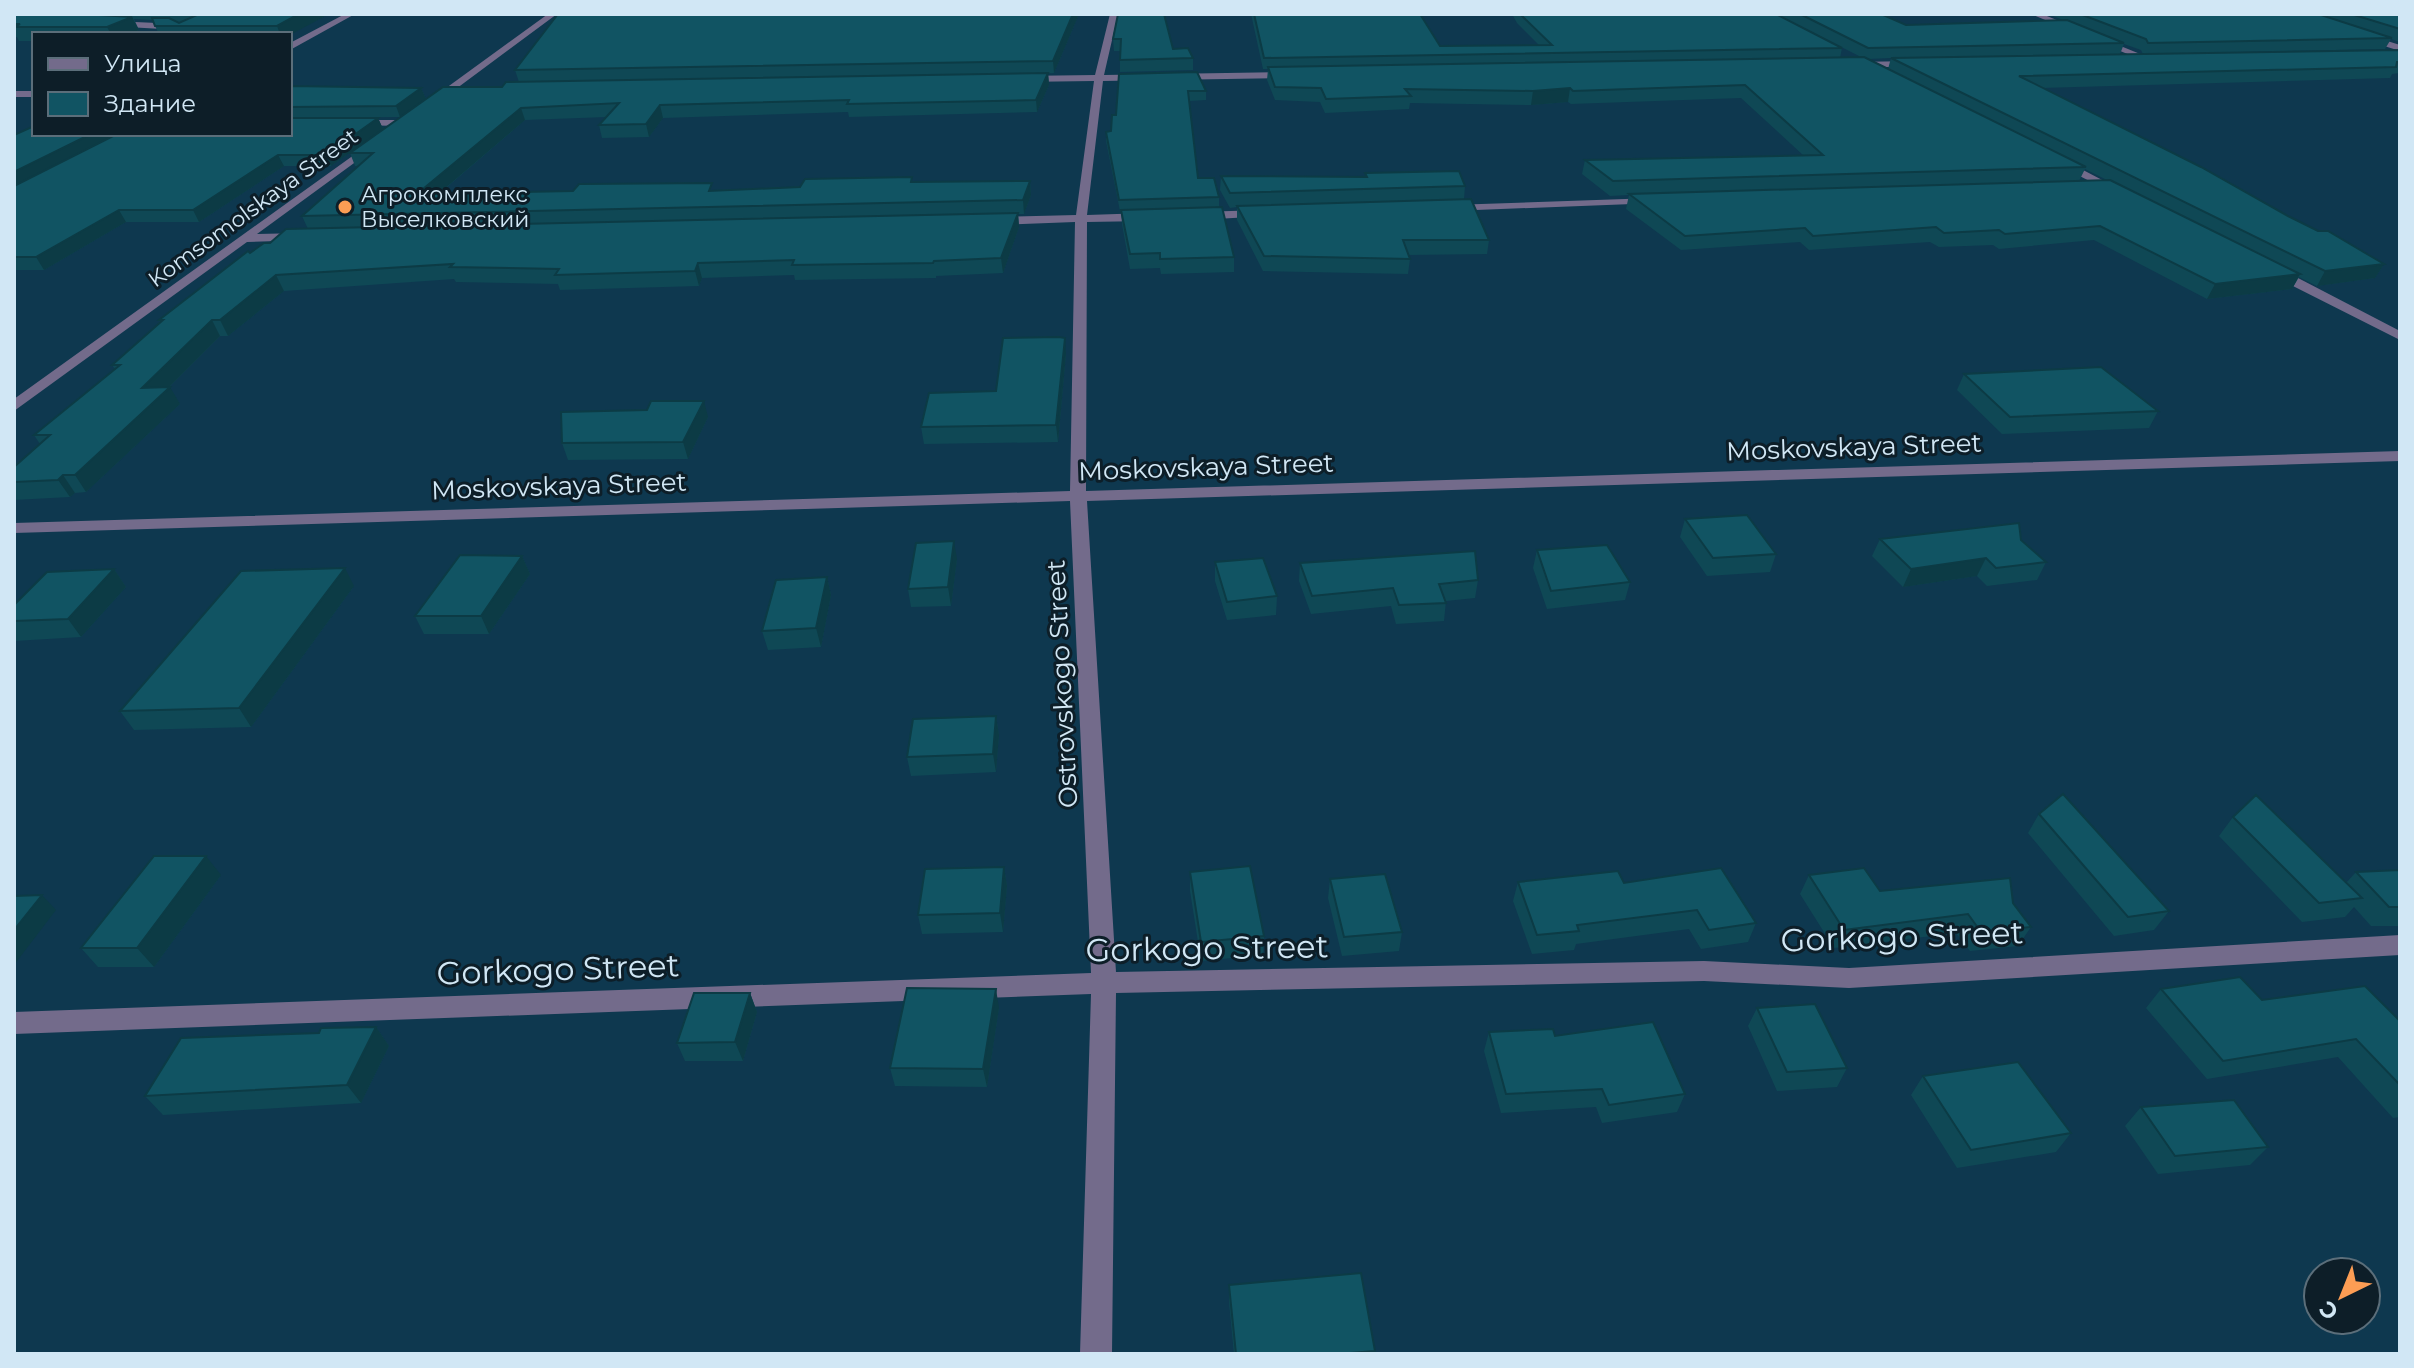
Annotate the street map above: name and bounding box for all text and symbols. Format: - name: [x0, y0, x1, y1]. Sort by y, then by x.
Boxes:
- legend: [32, 32, 292, 136]
- text: Улица: [104, 49, 182, 78]
- text: Здание: [104, 89, 196, 118]
- street label: Komsomolskaya Street: [143, 123, 363, 293]
- place label: Агрокомплекс Выселковский: [361, 181, 529, 233]
- marker: Агрокомплекс Выселковский: [336, 198, 354, 216]
- street label: Moskovskaya Street: [1726, 427, 1982, 467]
- street label: Moskovskaya Street: [1078, 447, 1334, 487]
- street label: Moskovskaya Street: [431, 466, 687, 506]
- street label: Ostrovskogo Street: [1040, 559, 1084, 809]
- street label: Gorkogo Street: [1780, 912, 2024, 960]
- street label: Gorkogo Street: [1085, 926, 1329, 970]
- street label: Gorkogo Street: [436, 945, 680, 993]
- north arrow: [2302, 1256, 2382, 1336]
- text: С: [2314, 1295, 2344, 1326]

